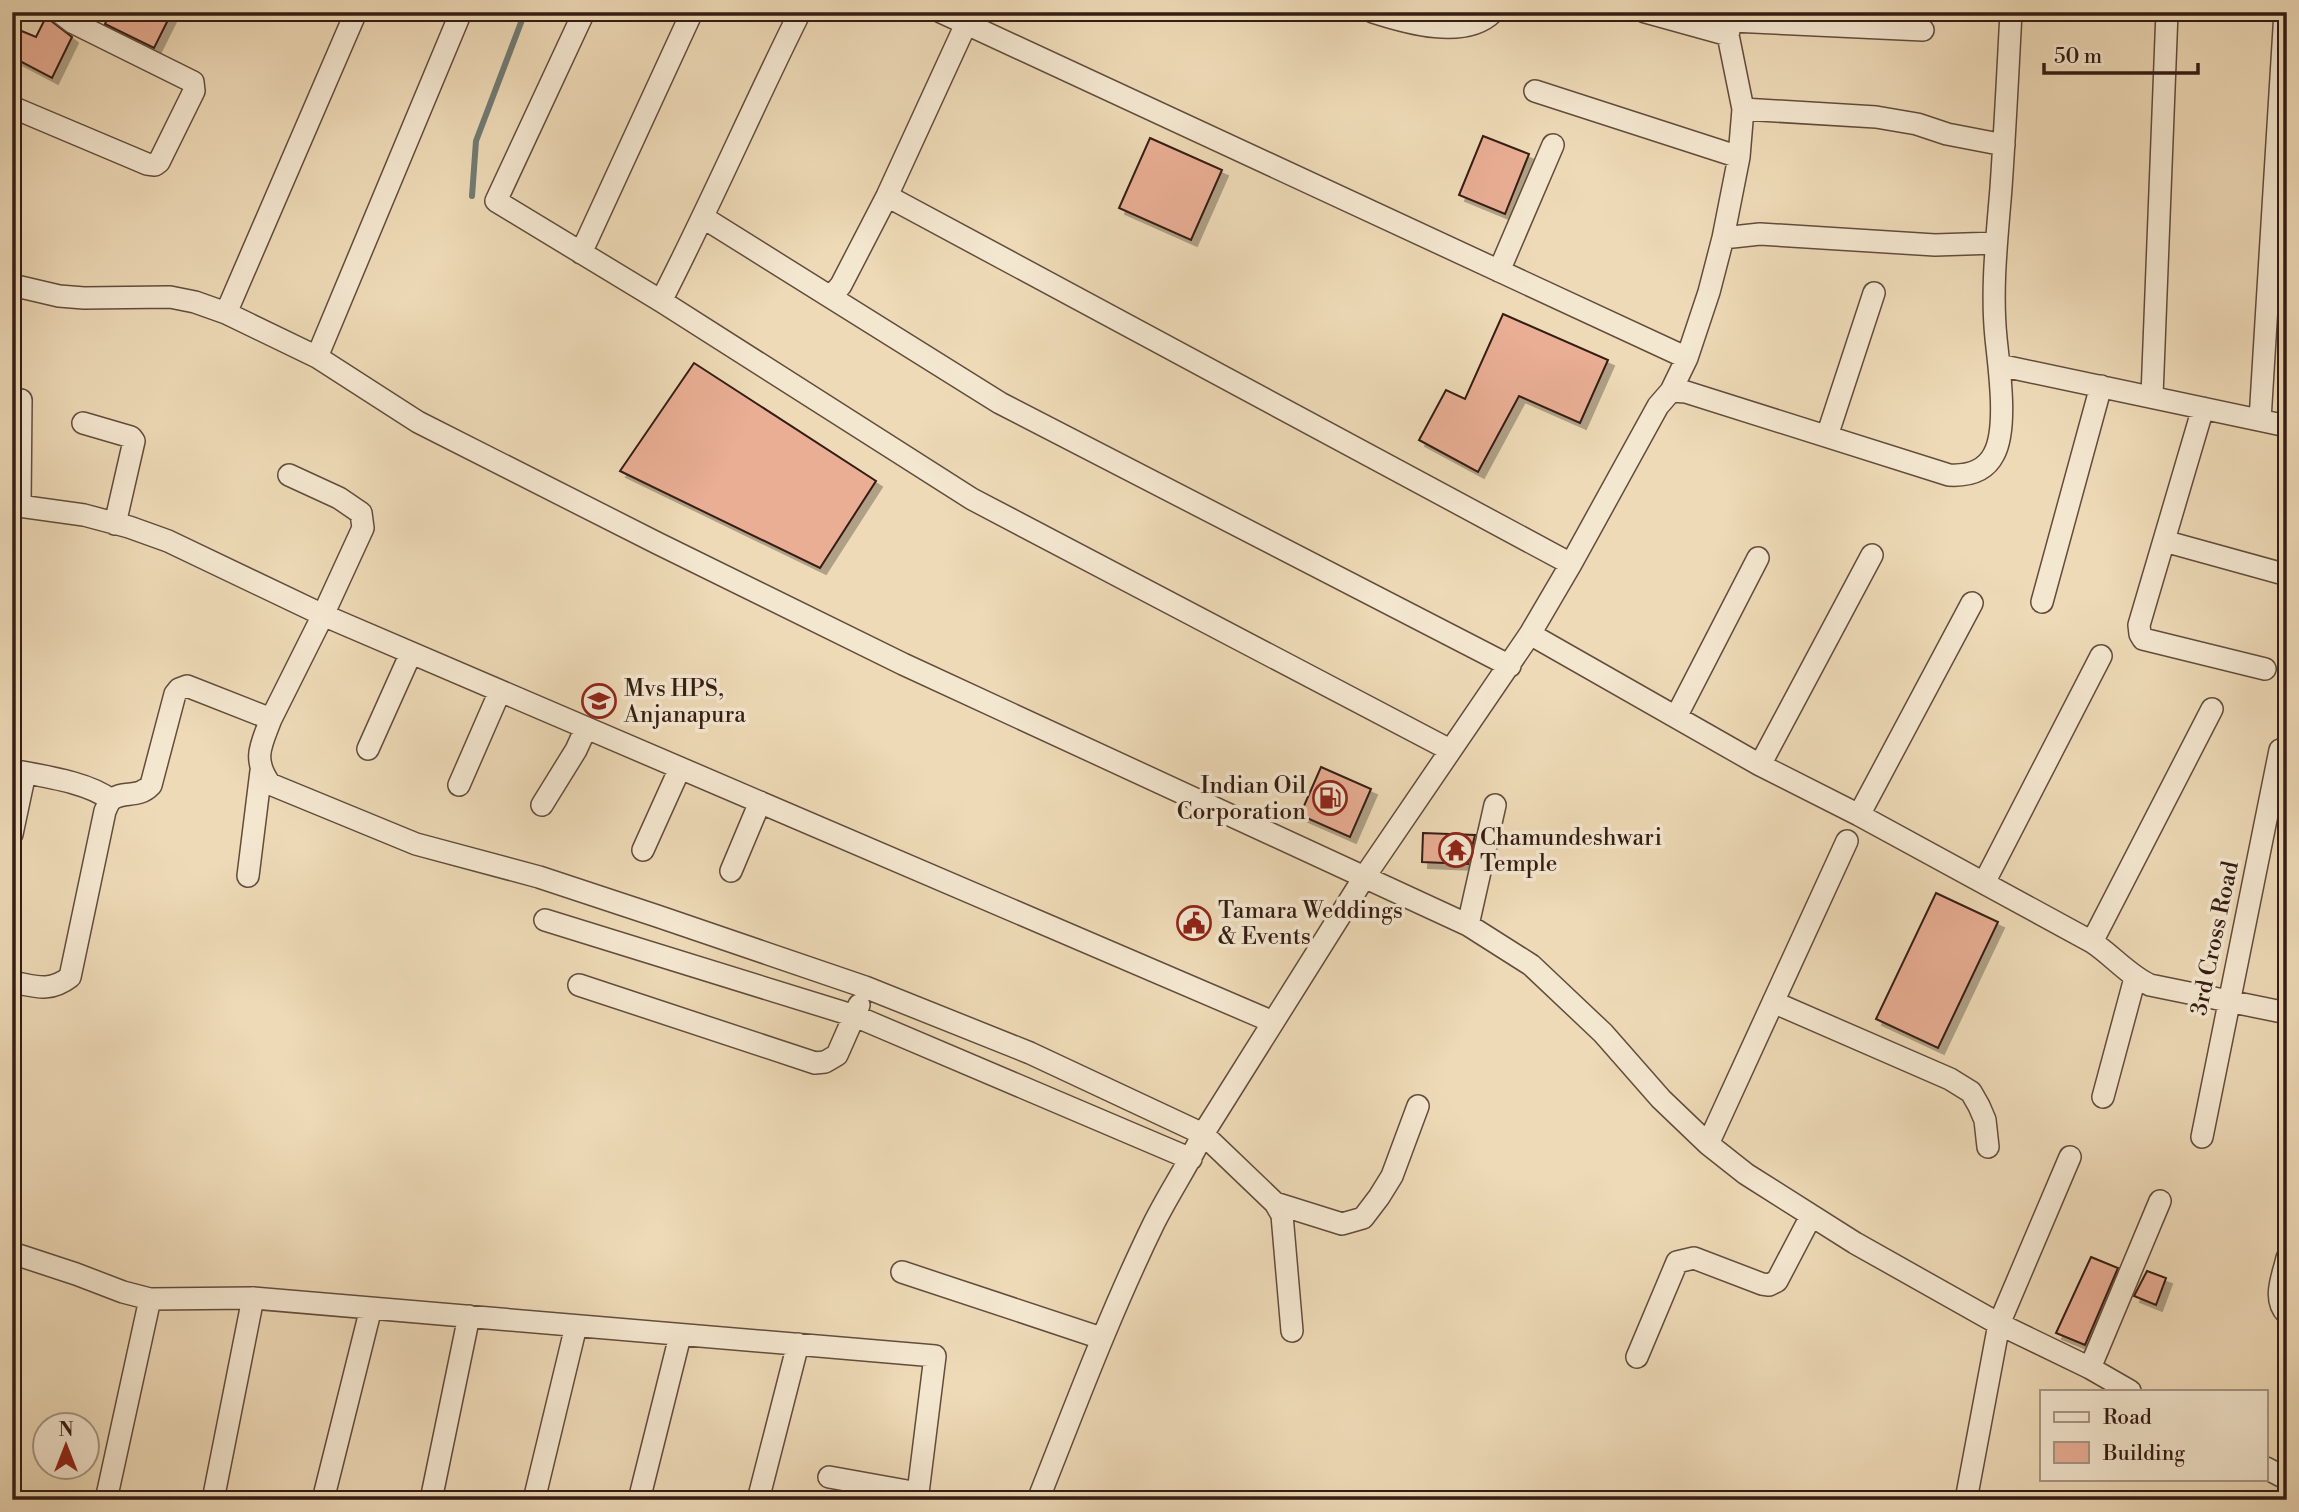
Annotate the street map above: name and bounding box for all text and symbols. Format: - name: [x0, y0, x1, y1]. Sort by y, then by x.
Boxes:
- scale bar: [2044, 32, 2198, 76]
- text: 50 m: [2054, 44, 2102, 70]
- place label: Mvs HPS, Anjanapura: [623, 675, 746, 729]
- school or university icon: Mvs HPS, Anjanapura: [580, 682, 618, 720]
- place label: Indian Oil Corporation: [1177, 772, 1306, 826]
- fuel station icon: Indian Oil Corporation: [1311, 779, 1349, 817]
- place label: Chamundeshwari Temple: [1480, 824, 1662, 878]
- temple icon: Chamundeshwari Temple: [1437, 831, 1475, 869]
- street label: 3rd Cross Road: [2185, 859, 2245, 1018]
- place label: Tamara Weddings & Events: [1218, 897, 1403, 951]
- public building icon: Tamara Weddings & Events: [1175, 904, 1213, 942]
- legend: [2040, 1390, 2268, 1480]
- text: Road: [2103, 1405, 2152, 1431]
- north arrow: [32, 1410, 102, 1480]
- text: N: [58, 1418, 74, 1442]
- text: Building: [2102, 1441, 2185, 1467]

